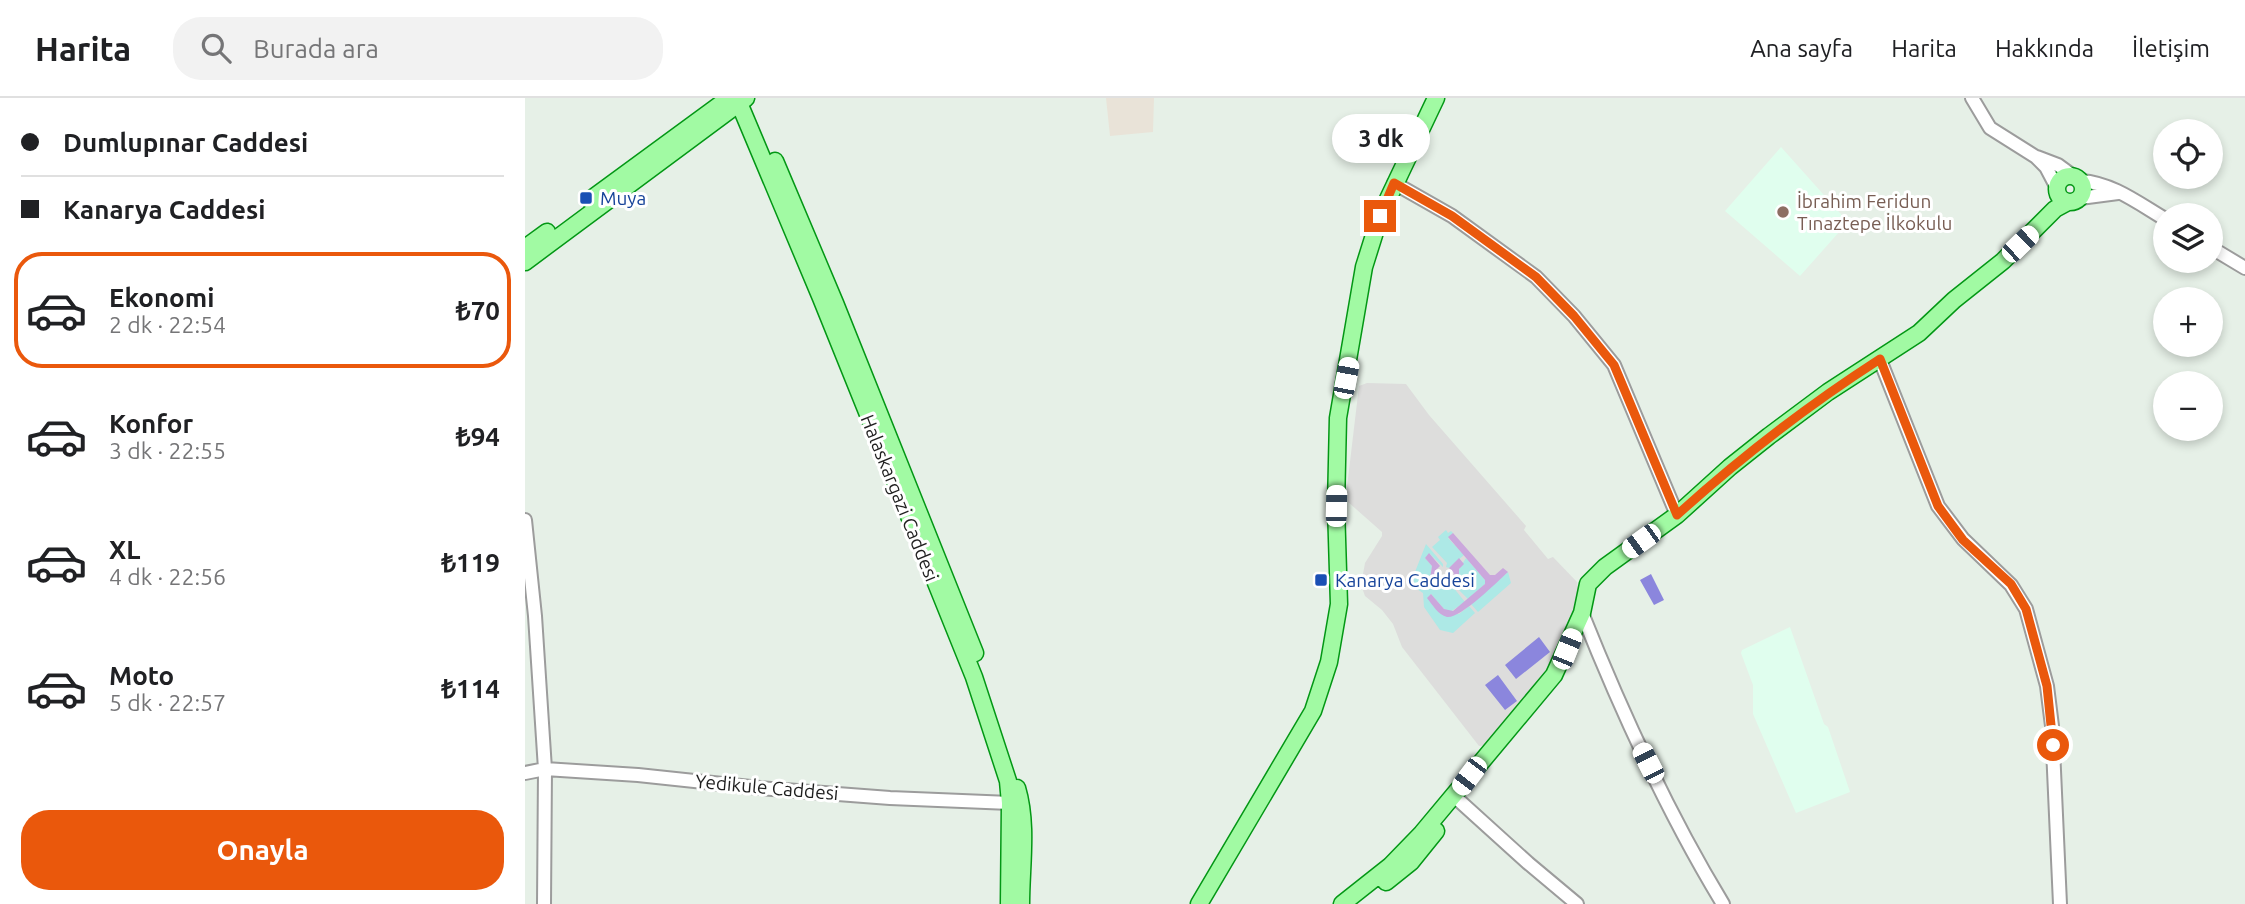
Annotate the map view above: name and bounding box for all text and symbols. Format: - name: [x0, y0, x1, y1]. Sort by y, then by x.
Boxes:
- search box: [173, 17, 663, 80]
- icon: search: [197, 29, 235, 67]
- text: Harita: [35, 30, 131, 67]
- text: Burada ara: [253, 34, 379, 63]
- text: Ana sayfa: [1750, 35, 1853, 62]
- text: Harita: [1891, 35, 1957, 62]
- text: Hakkında: [1995, 35, 2094, 62]
- text: İletişim: [2132, 35, 2210, 62]
- callout: 3 dk: [1331, 115, 1429, 164]
- map controls: [2153, 119, 2223, 441]
- button: locate: [2153, 119, 2223, 189]
- text: 3 dk: [1358, 126, 1404, 151]
- text: Dumlupınar Caddesi: [63, 128, 308, 157]
- place label: Muya: [600, 187, 646, 209]
- marker: Muya: [578, 190, 594, 206]
- place label: İbrahim Feridun Tınaztepe İlkokulu: [1797, 190, 1952, 234]
- text: Kanarya Caddesi: [63, 195, 265, 224]
- route end: [1364, 200, 1396, 232]
- button: layers: [2153, 203, 2223, 273]
- marker: İbrahim Feridun Tınaztepe İlkokulu: [1775, 204, 1791, 220]
- car: [1998, 222, 2043, 266]
- icon: car: [25, 279, 88, 342]
- text: Ekonomi: [109, 283, 214, 312]
- button: +: [2153, 287, 2223, 357]
- text: ₺70: [456, 296, 500, 325]
- text: 2 dk · 22:54: [109, 312, 226, 337]
- car: [1332, 355, 1361, 401]
- button: −: [2153, 371, 2223, 441]
- icon: car: [25, 405, 88, 468]
- text: Konfor: [109, 409, 193, 438]
- street label: Halaskargazi Caddesi: [856, 411, 944, 585]
- text: ₺94: [456, 422, 500, 451]
- text: 3 dk · 22:55: [109, 438, 226, 463]
- car: [1326, 485, 1347, 527]
- car: [1618, 520, 1665, 562]
- icon: car: [25, 531, 88, 594]
- text: XL: [109, 535, 140, 564]
- text: ₺119: [441, 548, 500, 577]
- text: 4 dk · 22:56: [109, 564, 226, 589]
- place label: Kanarya Caddesi: [1335, 569, 1475, 591]
- marker: Kanarya Caddesi: [1313, 572, 1329, 588]
- car: [1550, 626, 1585, 672]
- icon: car: [25, 657, 88, 720]
- text: Moto: [109, 661, 174, 690]
- text: ₺114: [441, 674, 500, 703]
- text: 5 dk · 22:57: [109, 690, 226, 715]
- route start: [2037, 729, 2069, 761]
- car: [1630, 740, 1667, 786]
- car: [1448, 753, 1491, 799]
- street label: Yedikule Caddesi: [694, 770, 840, 804]
- button: Onayla: [21, 810, 504, 890]

